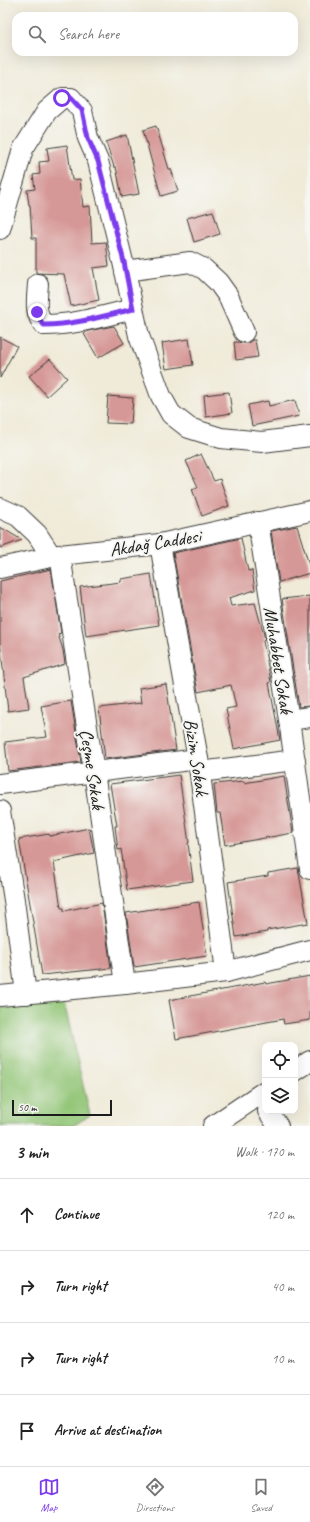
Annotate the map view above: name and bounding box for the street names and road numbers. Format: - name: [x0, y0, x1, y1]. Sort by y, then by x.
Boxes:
- street label: Akdağ Caddesi: [108, 524, 205, 562]
- street label: Muhabbet Sokak: [258, 605, 299, 717]
- street label: Bizim Sokak: [178, 717, 214, 799]
- street label: Çeşme Sokak: [74, 727, 111, 813]

